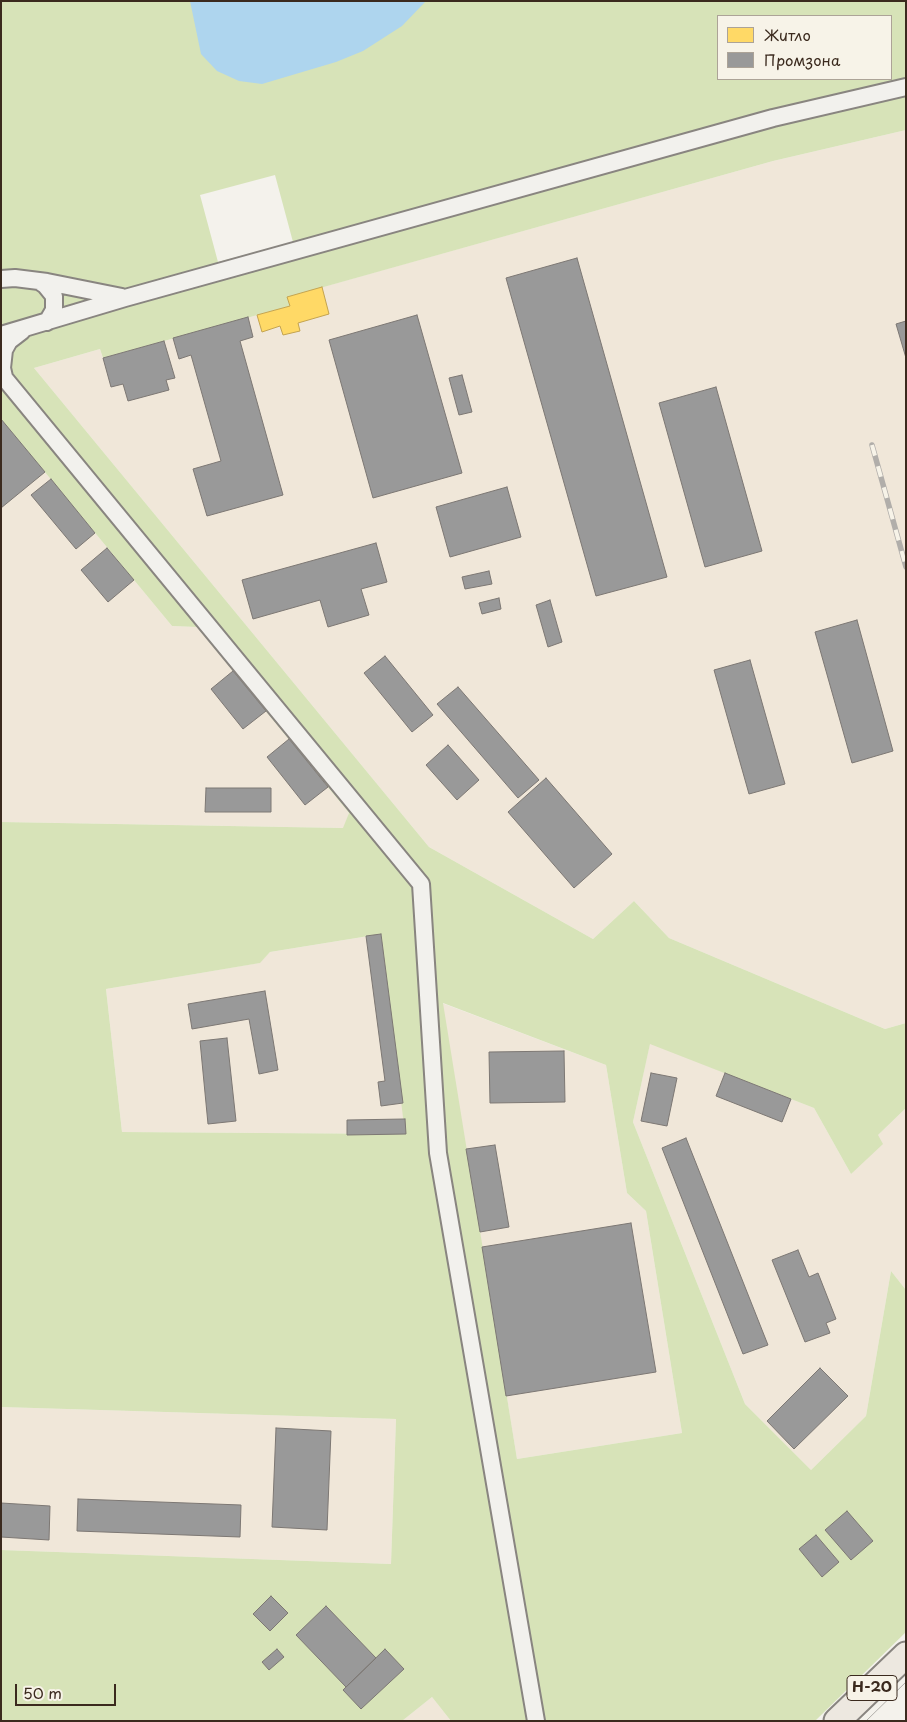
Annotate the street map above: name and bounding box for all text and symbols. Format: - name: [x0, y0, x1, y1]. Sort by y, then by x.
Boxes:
- legend: [717, 15, 892, 80]
- text: Житло: [764, 23, 811, 46]
- text: Промзона: [764, 48, 840, 71]
- scale bar: [18, 1674, 119, 1706]
- road number: Н-20: [847, 1676, 897, 1700]
- text: 50 m: [23, 1681, 62, 1704]

